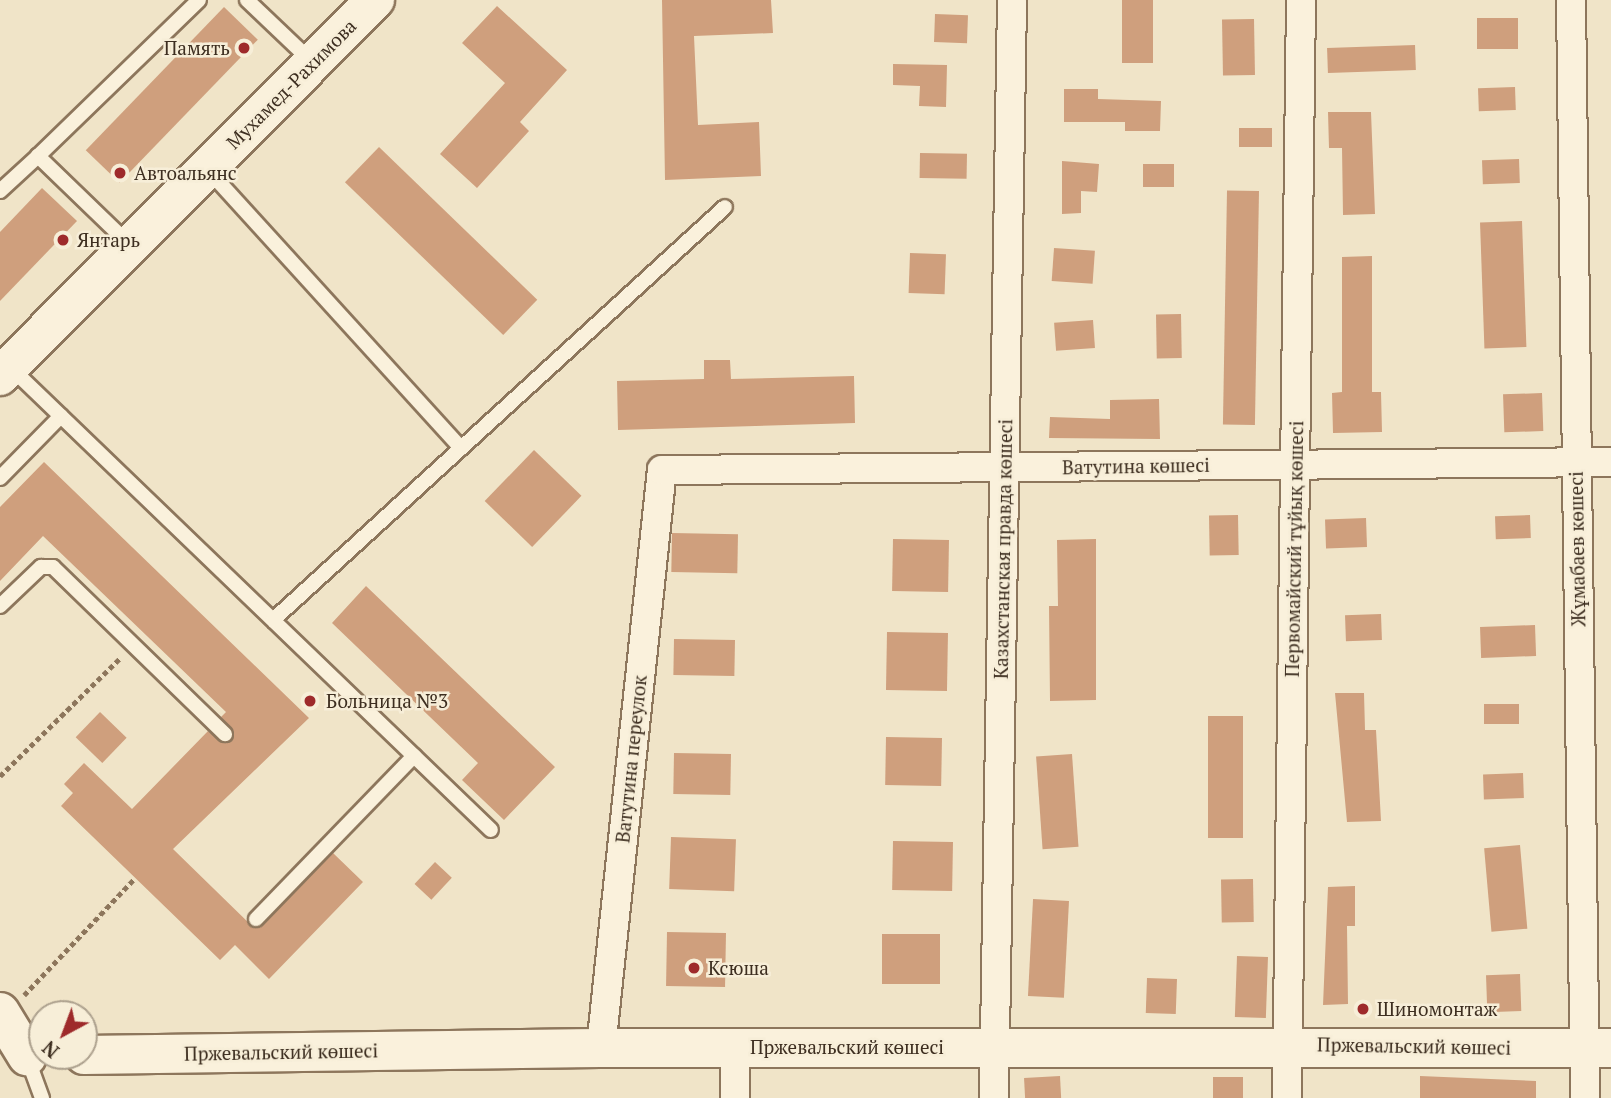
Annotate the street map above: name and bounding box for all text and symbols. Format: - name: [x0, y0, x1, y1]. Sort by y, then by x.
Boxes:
- street label: Мухамед-Рахимова: [221, 14, 361, 154]
- place label: Память: [164, 37, 230, 59]
- marker: Память: [236, 40, 252, 56]
- place label: Автоальянс: [134, 162, 237, 184]
- marker: Автоальянс: [112, 165, 128, 181]
- place label: Янтарь: [77, 229, 140, 251]
- marker: Янтарь: [55, 232, 71, 248]
- street label: Казахстанская правда көшесі: [989, 419, 1017, 679]
- street label: Первомайский тұйық көшесі: [1280, 420, 1308, 678]
- street label: Ватутина көшесі: [1062, 453, 1210, 479]
- street label: Жұмабаев көшесі: [1564, 471, 1590, 627]
- street label: Ватутина переулок: [611, 674, 651, 844]
- place label: Больница №3: [326, 690, 448, 712]
- marker: Больница №3: [300, 691, 320, 711]
- place label: Ксюша: [708, 957, 769, 979]
- marker: Ксюша: [686, 960, 702, 976]
- place label: Шиномонтаж: [1377, 998, 1497, 1020]
- north arrow: [28, 1000, 98, 1070]
- marker: Шиномонтаж: [1355, 1001, 1371, 1017]
- street label: Пржевальский көшесі: [1317, 1033, 1511, 1059]
- text: N: [37, 1036, 64, 1064]
- street label: Пржевальский көшесі: [750, 1036, 944, 1058]
- street label: Пржевальский көшесі: [184, 1039, 378, 1065]

